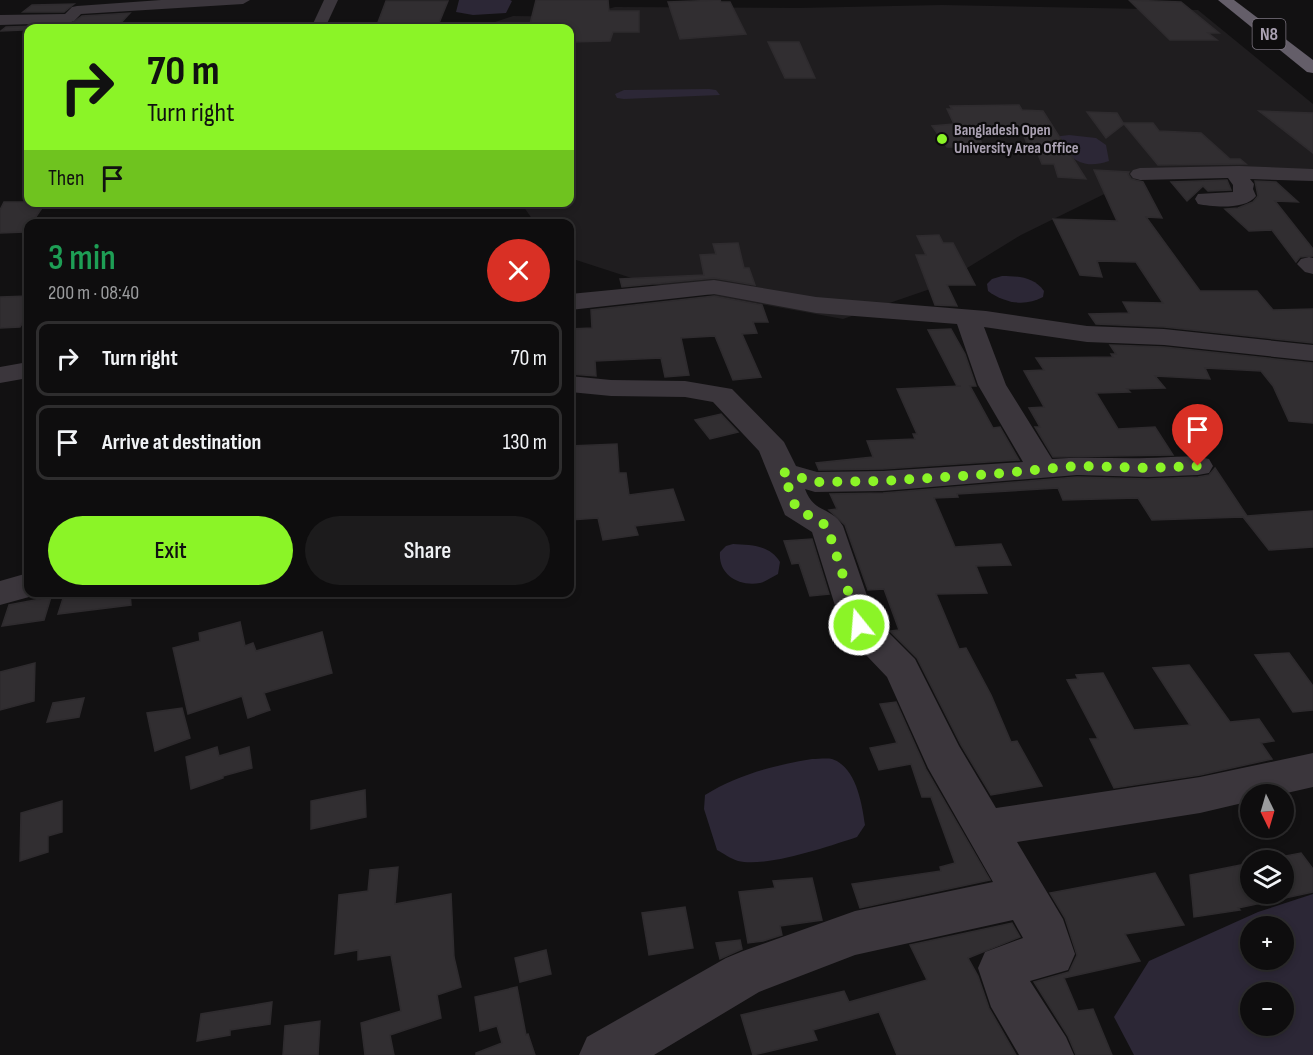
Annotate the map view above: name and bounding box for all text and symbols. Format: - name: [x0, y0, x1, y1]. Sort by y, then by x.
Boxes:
- road number: N8: [1252, 19, 1286, 49]
- text: 70 m: [147, 46, 220, 97]
- icon: right: [48, 48, 126, 126]
- text: Turn right: [147, 97, 234, 129]
- place label: Bangladesh Open University Area Office: [954, 121, 1079, 158]
- marker: Bangladesh Open University Area Office: [935, 132, 949, 146]
- icon: arrive: [96, 162, 129, 195]
- text: Then: [48, 165, 84, 192]
- text: 3 min: [48, 237, 116, 280]
- button: close: [487, 239, 550, 302]
- text: 200 m · 08:40: [48, 281, 139, 305]
- icon: right: [51, 342, 84, 375]
- text: Turn right: [102, 345, 178, 372]
- text: 70 m: [511, 345, 547, 372]
- pin: [1172, 404, 1223, 466]
- icon: arrive: [1181, 413, 1214, 446]
- icon: arrive: [51, 426, 84, 459]
- text: Arrive at destination: [102, 429, 261, 456]
- text: 130 m: [503, 429, 547, 456]
- button: Exit: [48, 516, 293, 585]
- button: Share: [305, 516, 550, 585]
- position arrow: [827, 593, 891, 657]
- north arrow: [1240, 784, 1294, 838]
- map controls: [1240, 784, 1294, 1036]
- button: layers: [1240, 850, 1294, 904]
- button: +: [1240, 916, 1294, 970]
- button: −: [1240, 982, 1294, 1036]

